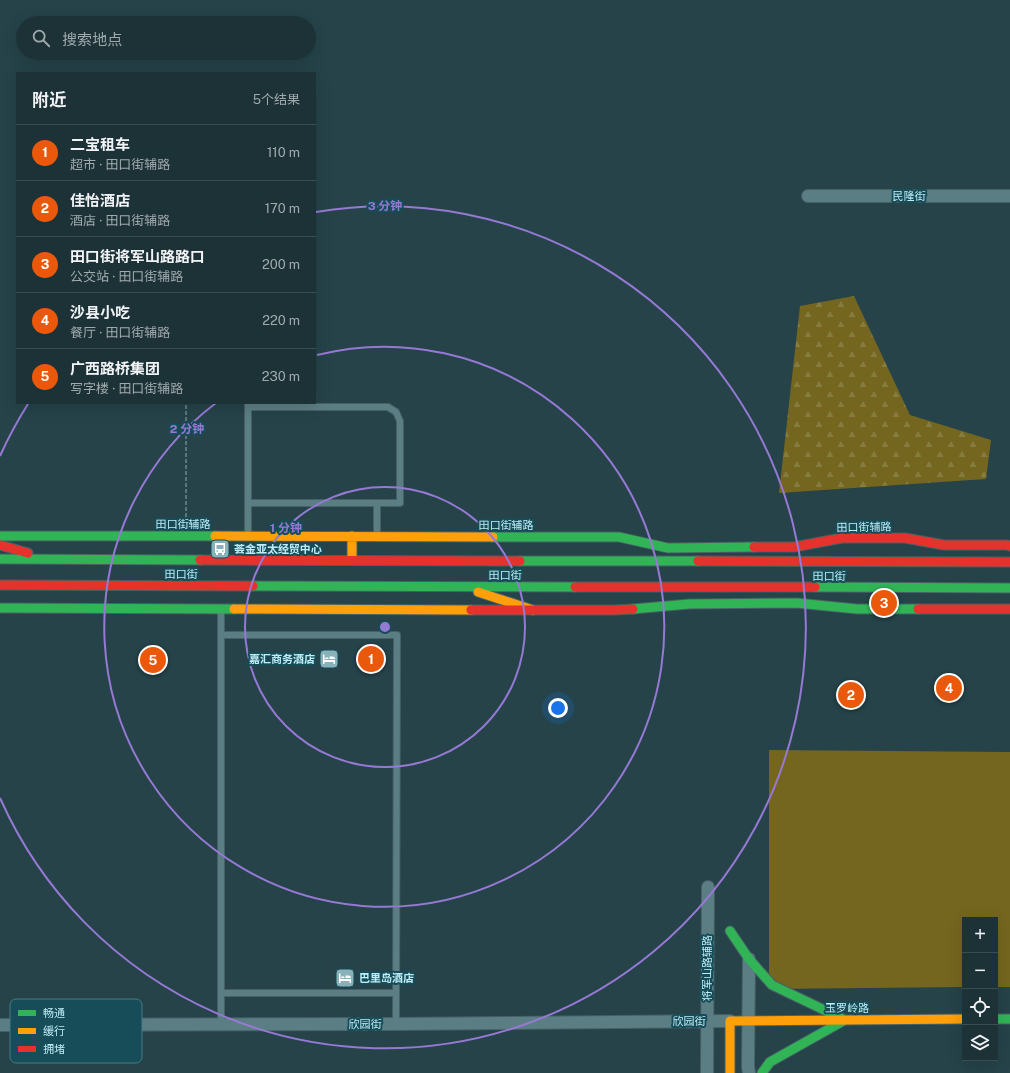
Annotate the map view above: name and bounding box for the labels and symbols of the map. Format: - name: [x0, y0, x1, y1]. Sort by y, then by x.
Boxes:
- street label: 民隆街: [893, 190, 926, 202]
- text: 3 分钟: [368, 199, 402, 213]
- text: 2 分钟: [170, 422, 204, 436]
- street label: 田口街辅路: [156, 518, 211, 530]
- street label: 田口街辅路: [479, 519, 534, 531]
- text: 1 分钟: [270, 521, 302, 535]
- street label: 田口街辅路: [836, 521, 892, 533]
- bus stop icon: 荟金亚太经贸中心: [209, 538, 231, 560]
- place label: 荟金亚太经贸中心: [234, 543, 322, 555]
- street label: 田口街: [165, 568, 198, 580]
- street label: 田口街: [489, 569, 522, 581]
- street label: 田口街: [813, 570, 846, 582]
- pin: 3: [871, 588, 897, 618]
- centre of rings: [378, 620, 392, 634]
- pin: 1: [358, 644, 384, 674]
- pin: 5: [140, 645, 166, 675]
- hotel icon: 嘉汇商务酒店: [318, 648, 340, 670]
- place label: 嘉汇商务酒店: [249, 653, 315, 665]
- pin: 4: [936, 673, 962, 703]
- pin: 2: [838, 680, 864, 710]
- your location: [548, 698, 568, 718]
- street label: 将军山路辅路: [701, 935, 713, 1001]
- hotel icon: 巴里岛酒店: [334, 967, 356, 989]
- place label: 巴里岛酒店: [359, 972, 414, 984]
- legend: [10, 999, 142, 1063]
- street label: 玉罗岭路: [825, 1002, 869, 1014]
- text: 畅通: [43, 1007, 65, 1019]
- street label: 欣园街: [673, 1015, 706, 1027]
- street label: 欣园街: [349, 1018, 382, 1030]
- text: 缓行: [43, 1025, 65, 1037]
- text: 拥堵: [43, 1043, 65, 1055]

